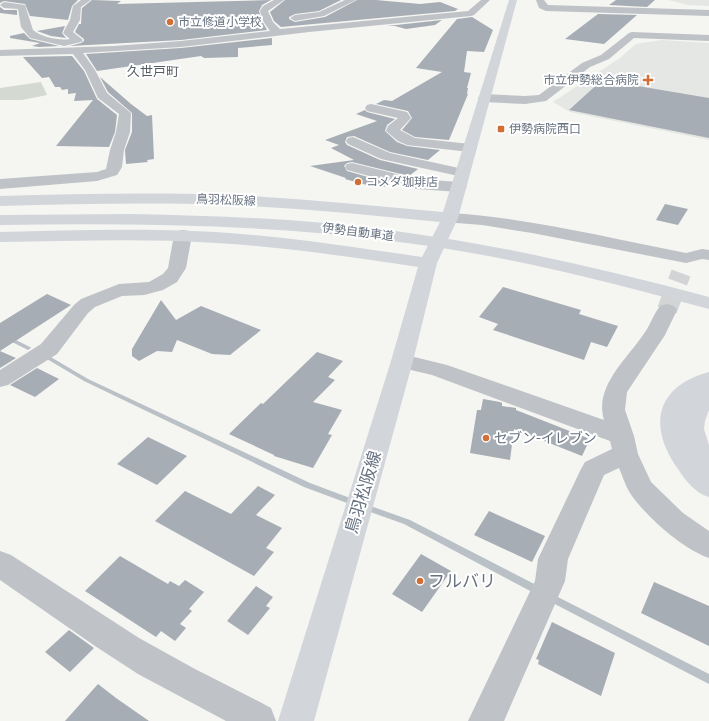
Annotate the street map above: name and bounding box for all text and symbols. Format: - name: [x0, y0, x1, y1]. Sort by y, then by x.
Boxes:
- place label: 市立修道小学校: [178, 15, 262, 29]
- marker: 市立修道小学校: [165, 17, 175, 27]
- district label: 久世戸町: [127, 64, 179, 79]
- place label: 市立伊勢総合病院: [543, 73, 639, 87]
- marker: 市立伊勢総合病院: [642, 74, 654, 86]
- place label: 伊勢病院西口: [509, 122, 581, 136]
- marker: 伊勢病院西口: [496, 124, 506, 134]
- place label: コメダ珈琲店: [366, 175, 438, 189]
- marker: コメダ珈琲店: [353, 177, 363, 187]
- street label: 鳥羽松阪線: [196, 192, 256, 208]
- street label: 伊勢自動車道: [321, 221, 395, 243]
- place label: セブン-イレブン: [494, 430, 597, 447]
- marker: セブン-イレブン: [481, 433, 491, 443]
- street label: 鳥羽松阪線: [341, 448, 385, 536]
- place label: フルバリ: [428, 571, 496, 591]
- marker: フルバリ: [415, 576, 425, 586]

